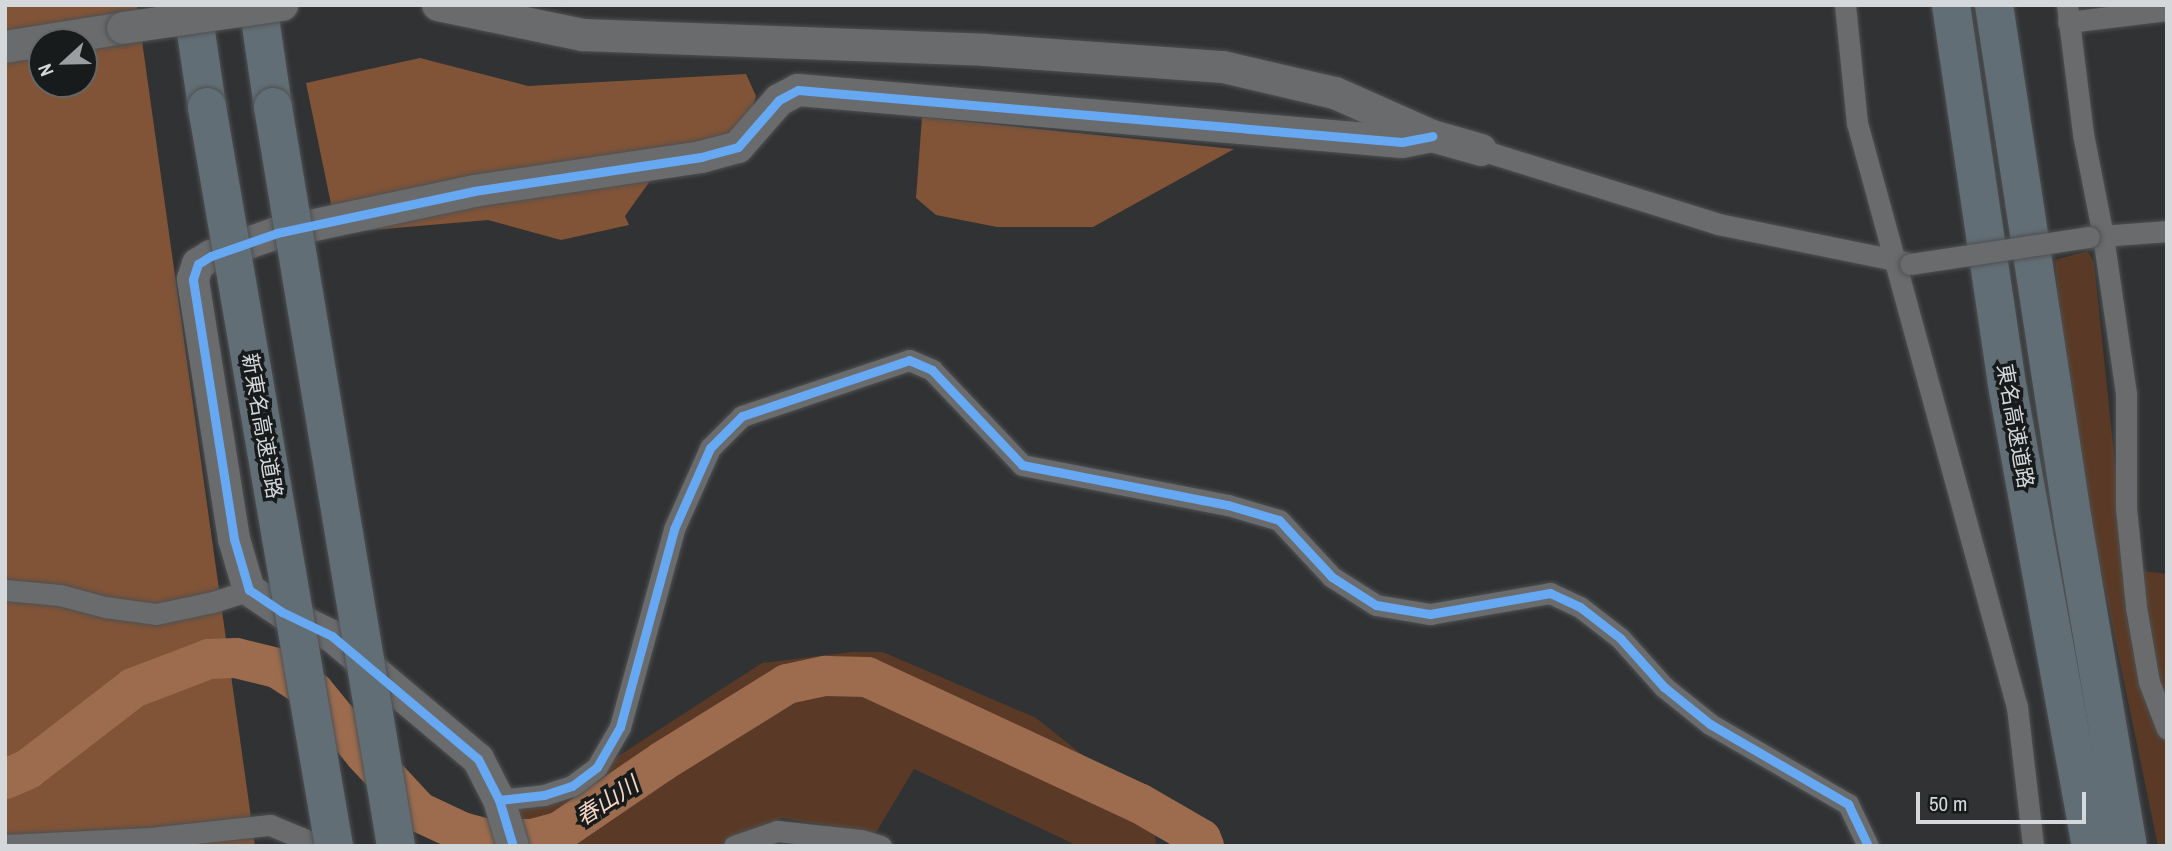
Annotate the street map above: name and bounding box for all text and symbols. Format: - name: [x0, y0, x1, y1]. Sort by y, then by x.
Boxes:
- north arrow: [28, 28, 98, 98]
- text: N: [31, 60, 60, 80]
- street label: 新東名高速道路: [237, 351, 287, 501]
- street label: 東名高速道路: [1992, 362, 2038, 490]
- water label: 春山川: [571, 771, 643, 831]
- scale bar: [1920, 778, 2090, 822]
- text: 50 m: [1929, 789, 1967, 818]

